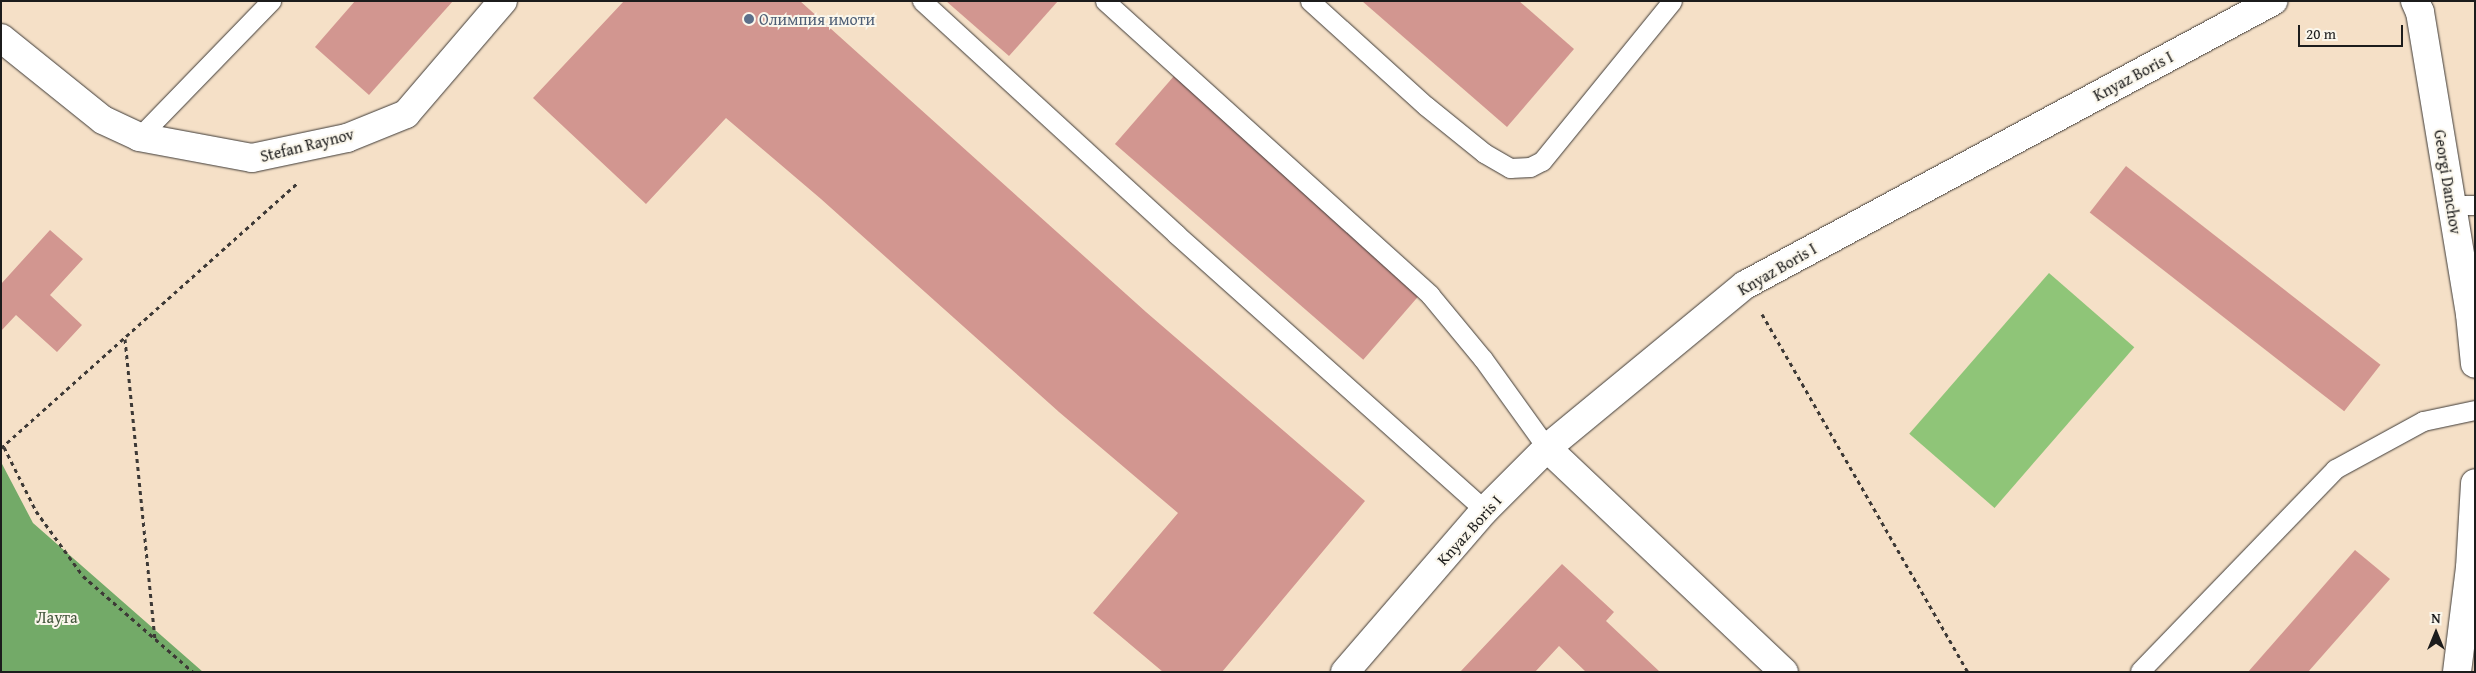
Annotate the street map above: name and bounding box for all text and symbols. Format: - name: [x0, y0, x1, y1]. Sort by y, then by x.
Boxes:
- place label: Олимпия имоти: [759, 9, 875, 29]
- marker: Олимпия имоти: [743, 13, 755, 25]
- scale bar: [2301, 15, 2406, 47]
- text: 20 m: [2306, 23, 2336, 44]
- street label: Knyaz Boris I: [2090, 47, 2176, 105]
- street label: Stefan Raynov: [258, 124, 356, 166]
- street label: Georgi Danchov: [2430, 128, 2466, 236]
- street label: Knyaz Boris I: [1734, 239, 1820, 299]
- street label: Knyaz Boris I: [1433, 491, 1505, 569]
- park label: Лаута: [36, 607, 78, 627]
- north arrow: [2411, 608, 2461, 658]
- text: N: [2431, 608, 2441, 628]

